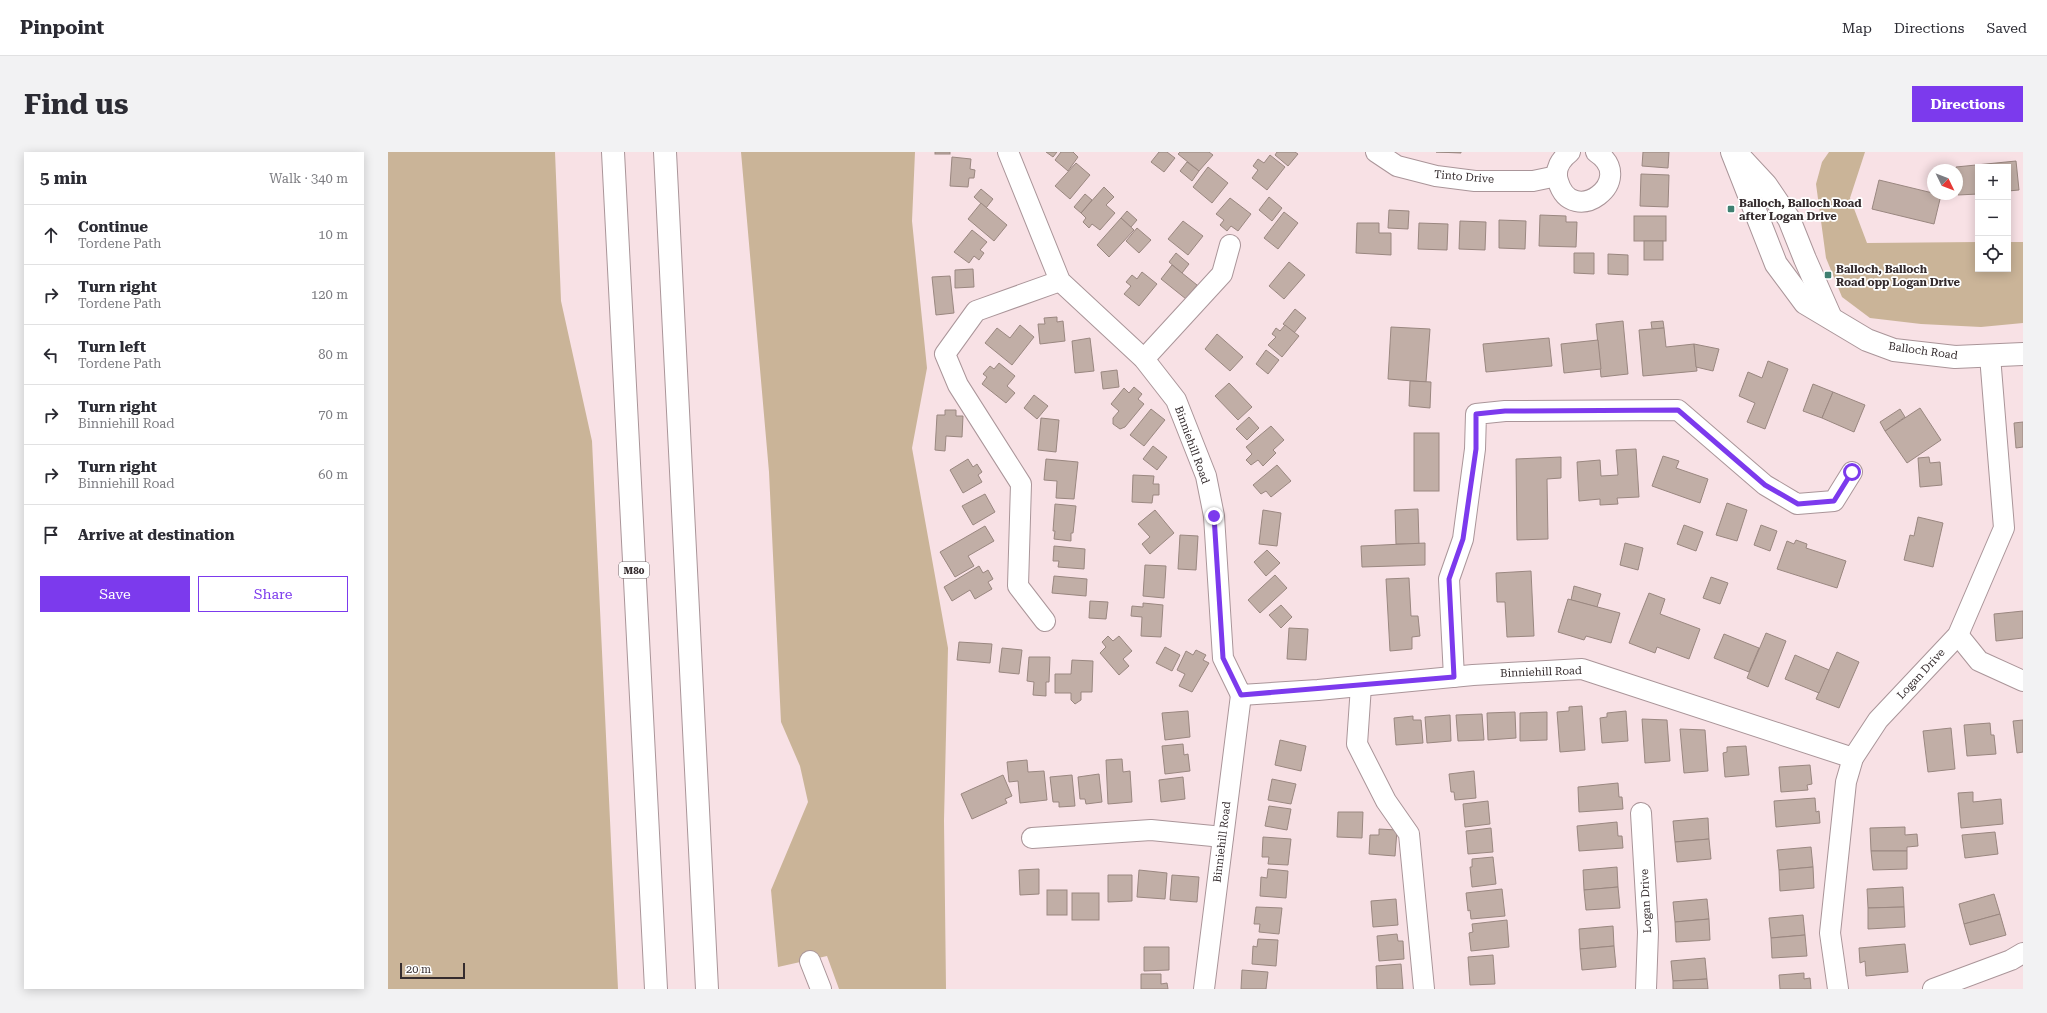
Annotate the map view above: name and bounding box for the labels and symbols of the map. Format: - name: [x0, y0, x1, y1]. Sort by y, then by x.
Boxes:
- north arrow: [1927, 164, 1963, 200]
- street label: Tinto Drive: [1433, 168, 1495, 186]
- place label: Balloch, Balloch Road after Logan Drive: [1739, 197, 1862, 223]
- marker: Balloch, Balloch Road after Logan Drive: [1726, 204, 1736, 214]
- place label: Balloch, Balloch Road opp Logan Drive: [1836, 263, 1961, 289]
- marker: Balloch, Balloch Road opp Logan Drive: [1823, 270, 1833, 280]
- street label: Balloch Road: [1887, 340, 1959, 362]
- street label: Binniehill Road: [1172, 404, 1212, 486]
- route start: [1843, 463, 1861, 481]
- route end: [1205, 507, 1223, 525]
- road number: M80: [619, 562, 649, 578]
- street label: Logan Drive: [1894, 646, 1948, 702]
- street label: Binniehill Road: [1500, 664, 1582, 680]
- street label: Binniehill Road: [1211, 801, 1233, 883]
- street label: Logan Drive: [1638, 869, 1654, 933]
- scale bar: [400, 961, 465, 980]

